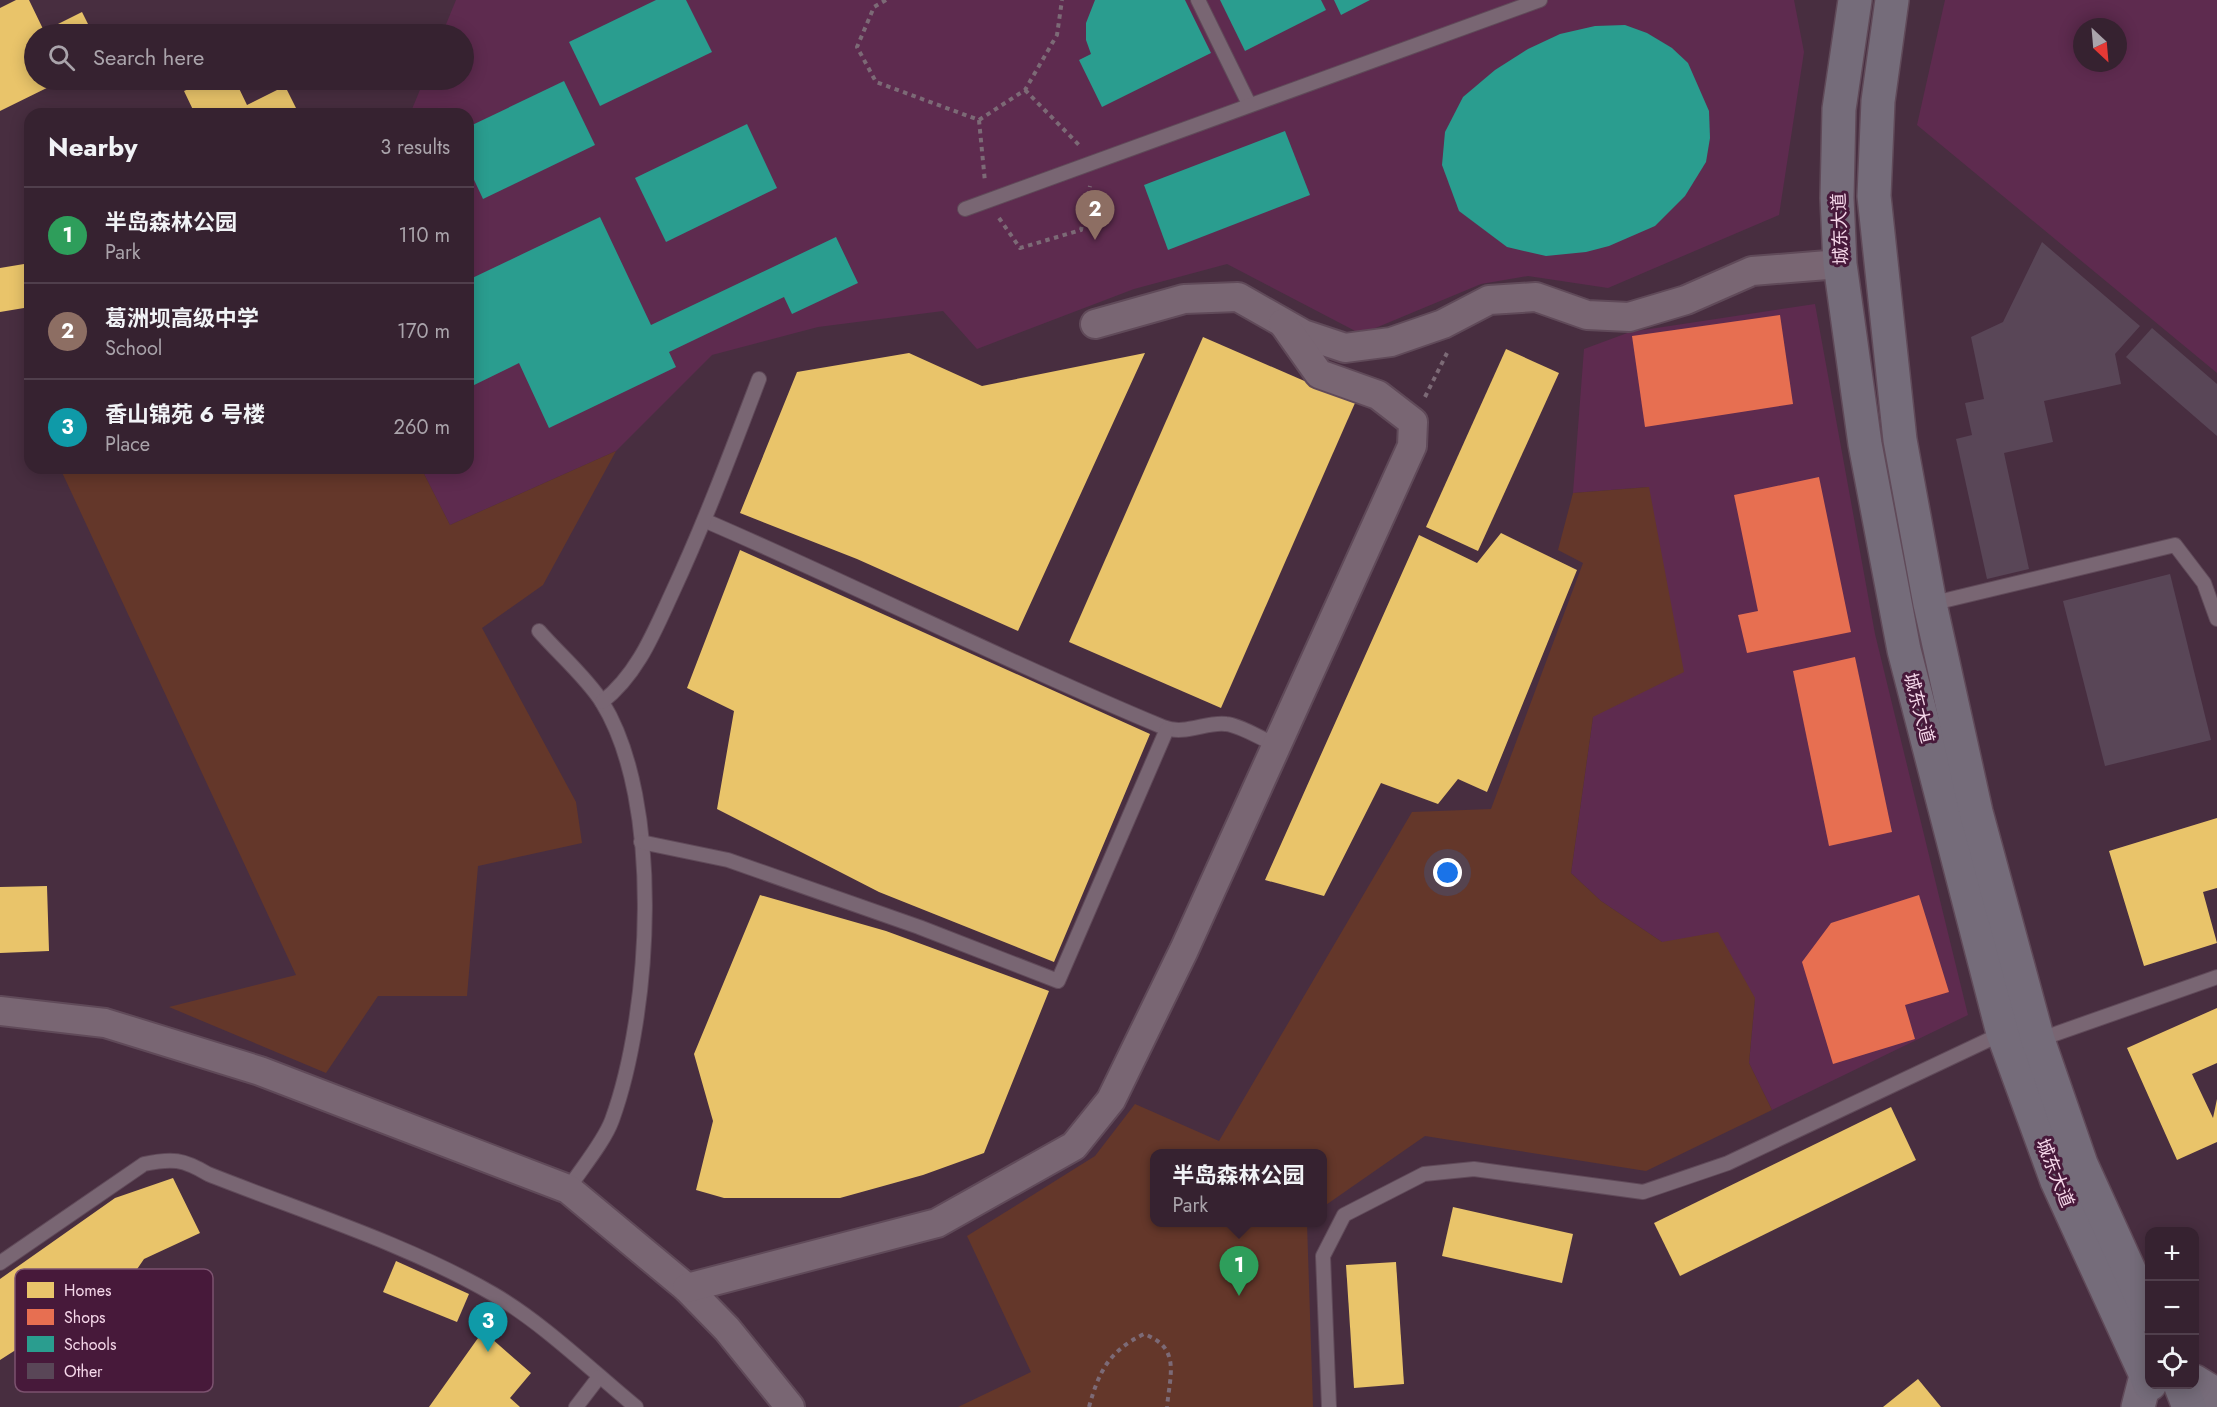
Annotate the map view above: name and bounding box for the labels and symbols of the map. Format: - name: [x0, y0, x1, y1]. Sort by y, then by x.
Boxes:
- north arrow: [2073, 18, 2127, 72]
- pin: 2: [1076, 190, 1114, 240]
- street label: 城东大道: [1826, 193, 1854, 265]
- street label: 城东大道: [1897, 670, 1941, 746]
- your location: [1433, 858, 1462, 887]
- street label: 城东大道: [2029, 1135, 2081, 1211]
- pin: 1: [1220, 1246, 1258, 1296]
- legend: [15, 1269, 213, 1392]
- text: Homes: [64, 1279, 111, 1302]
- pin: 3: [468, 1302, 508, 1352]
- text: Shops: [64, 1306, 105, 1329]
- text: Schools: [64, 1333, 116, 1356]
- text: Other: [64, 1360, 103, 1383]

